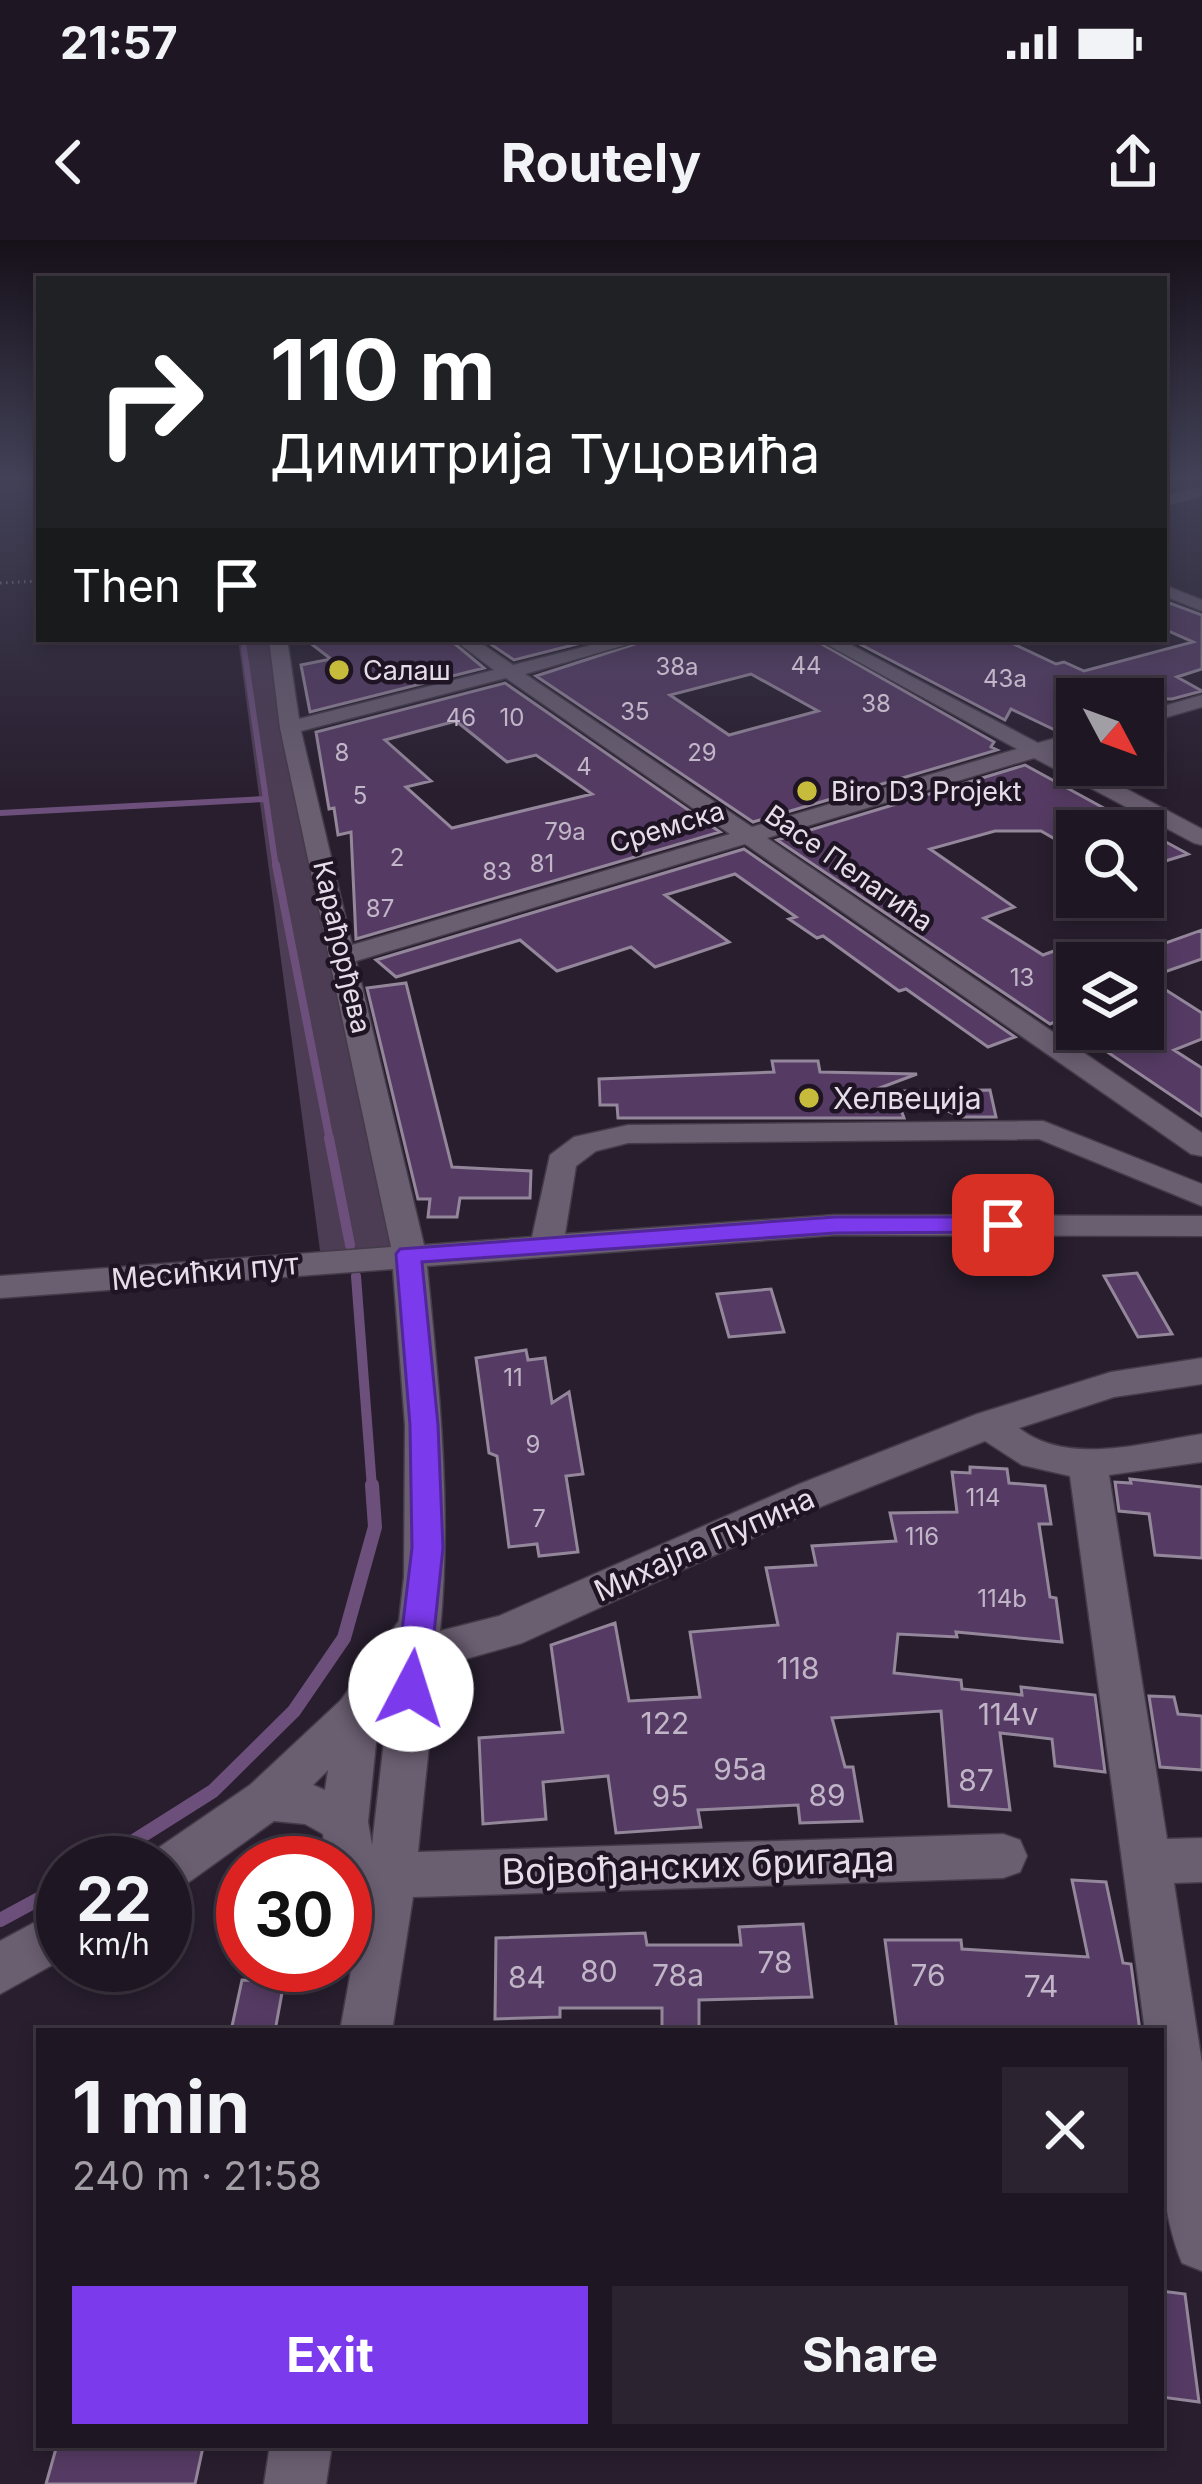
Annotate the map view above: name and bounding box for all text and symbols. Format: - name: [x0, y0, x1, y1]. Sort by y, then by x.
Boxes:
- text: 21:57: [60, 15, 178, 70]
- icon: back: [36, 129, 102, 195]
- icon: share: [1100, 129, 1166, 195]
- text: Routely: [501, 130, 701, 195]
- text: 110 m: [270, 319, 496, 420]
- icon: right: [72, 324, 228, 480]
- text: Димитрија Туцовића: [270, 421, 820, 486]
- icon: arrive: [204, 552, 270, 618]
- text: Then: [72, 558, 180, 613]
- house number: 44: [790, 651, 822, 680]
- house number: 38a: [655, 652, 699, 681]
- place label: Салаш: [363, 654, 451, 687]
- marker: Салаш: [326, 657, 352, 683]
- house number: 43a: [983, 664, 1027, 693]
- north arrow: [1056, 678, 1164, 786]
- map controls: [1056, 678, 1164, 1050]
- house number: 38: [861, 689, 891, 718]
- house number: 35: [620, 697, 650, 726]
- house number: 46: [446, 703, 476, 732]
- house number: 10: [500, 703, 524, 732]
- house number: 8: [335, 738, 349, 767]
- house number: 29: [687, 738, 717, 767]
- house number: 4: [576, 752, 592, 781]
- place label: Biro D3 Projekt: [831, 775, 1022, 808]
- marker: Biro D3 Projekt: [794, 778, 820, 804]
- house number: 5: [353, 781, 367, 810]
- street label: Сремска: [606, 794, 728, 860]
- street label: Васе Пелагића: [759, 798, 939, 938]
- button: search: [1056, 810, 1164, 918]
- house number: 79a: [544, 817, 586, 846]
- house number: 2: [390, 843, 404, 872]
- house number: 81: [530, 849, 554, 878]
- house number: 83: [482, 857, 512, 886]
- street label: Карађорђева: [306, 858, 378, 1036]
- house number: 87: [366, 894, 394, 923]
- button: layers: [1056, 942, 1164, 1050]
- house number: 13: [1010, 963, 1034, 992]
- place label: Хелвеција: [833, 1080, 982, 1116]
- marker: Хелвеција: [796, 1085, 822, 1111]
- pin: [952, 1174, 1054, 1276]
- icon: arrive: [970, 1192, 1036, 1258]
- street label: Месићки пут: [110, 1245, 300, 1297]
- house number: 11: [503, 1363, 523, 1392]
- house number: 9: [526, 1430, 540, 1459]
- street label: Михајла Пупина: [588, 1479, 820, 1609]
- house number: 114: [965, 1483, 1001, 1512]
- house number: 7: [532, 1504, 546, 1533]
- house number: 116: [905, 1522, 939, 1551]
- house number: 114b: [977, 1584, 1027, 1613]
- position arrow: [348, 1626, 474, 1752]
- house number: 118: [777, 1650, 819, 1686]
- house number: 114v: [978, 1696, 1038, 1732]
- house number: 122: [641, 1705, 689, 1741]
- house number: 95a: [713, 1751, 767, 1787]
- house number: 87: [958, 1762, 994, 1798]
- house number: 89: [808, 1777, 846, 1813]
- house number: 95: [652, 1778, 688, 1814]
- speed limit sign: 30: [216, 1836, 372, 1992]
- street label: Војвођанских бригада: [501, 1836, 895, 1894]
- text: 22: [76, 1863, 152, 1935]
- text: km/h: [78, 1926, 150, 1962]
- house number: 78: [757, 1944, 793, 1980]
- house number: 80: [580, 1953, 618, 1989]
- house number: 78a: [652, 1957, 704, 1993]
- house number: 76: [910, 1957, 946, 1993]
- house number: 84: [508, 1959, 546, 1995]
- house number: 74: [1024, 1968, 1058, 2004]
- text: 1 min: [72, 2063, 250, 2150]
- button: close: [1002, 2067, 1128, 2193]
- text: 240 m · 21:58: [72, 2152, 322, 2199]
- button: Exit: [72, 2286, 588, 2424]
- button: Share: [612, 2286, 1128, 2424]

